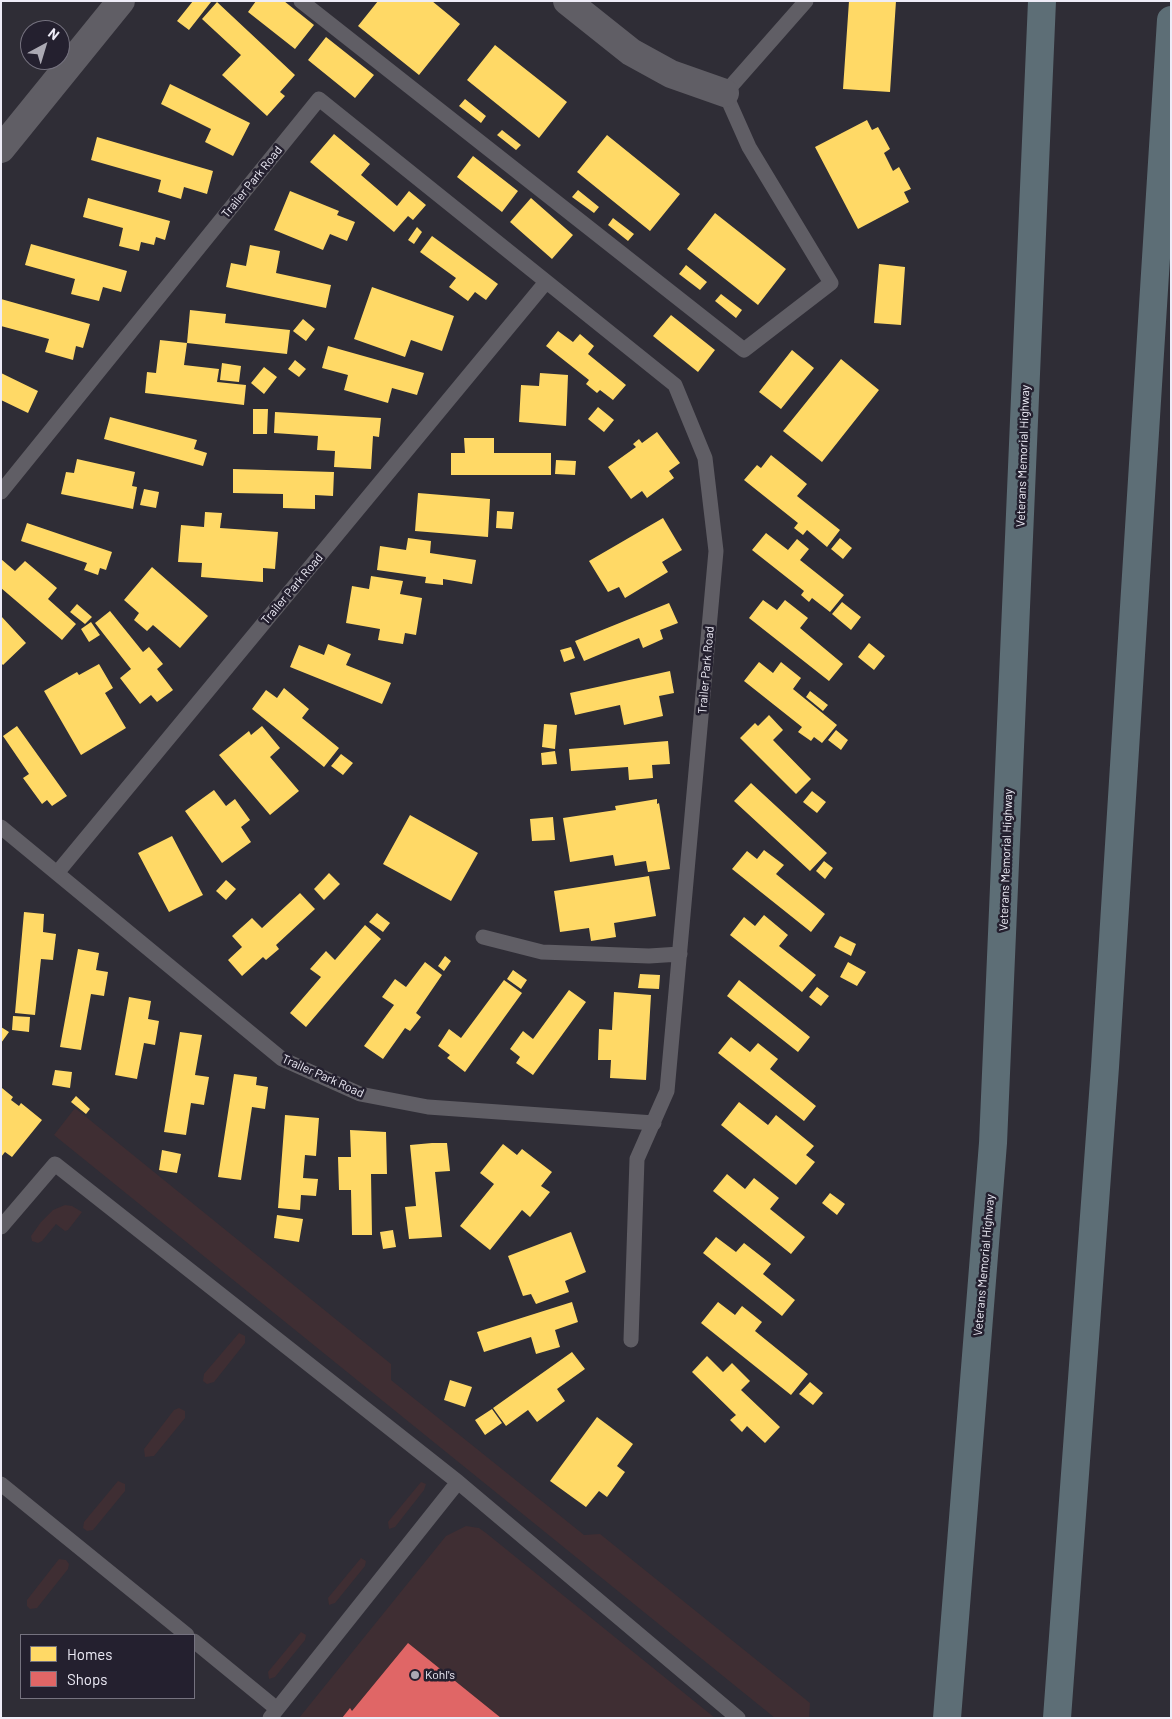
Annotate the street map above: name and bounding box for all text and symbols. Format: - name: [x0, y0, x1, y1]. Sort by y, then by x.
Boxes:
- north arrow: [20, 20, 70, 70]
- text: N: [45, 24, 63, 43]
- street label: Trailer Park Road: [219, 143, 285, 221]
- street label: Veterans Memorial Highway: [1013, 385, 1033, 527]
- street label: Trailer Park Road: [258, 551, 326, 627]
- street label: Trailer Park Road: [695, 625, 717, 715]
- street label: Veterans Memorial Highway: [996, 789, 1016, 931]
- street label: Trailer Park Road: [280, 1051, 366, 1101]
- street label: Veterans Memorial Highway: [971, 1193, 997, 1337]
- legend: [20, 1634, 195, 1699]
- text: Homes: [67, 1645, 112, 1663]
- place label: Kohl's: [425, 1668, 455, 1682]
- marker: Kohl's: [409, 1669, 421, 1681]
- text: Shops: [67, 1670, 107, 1688]

